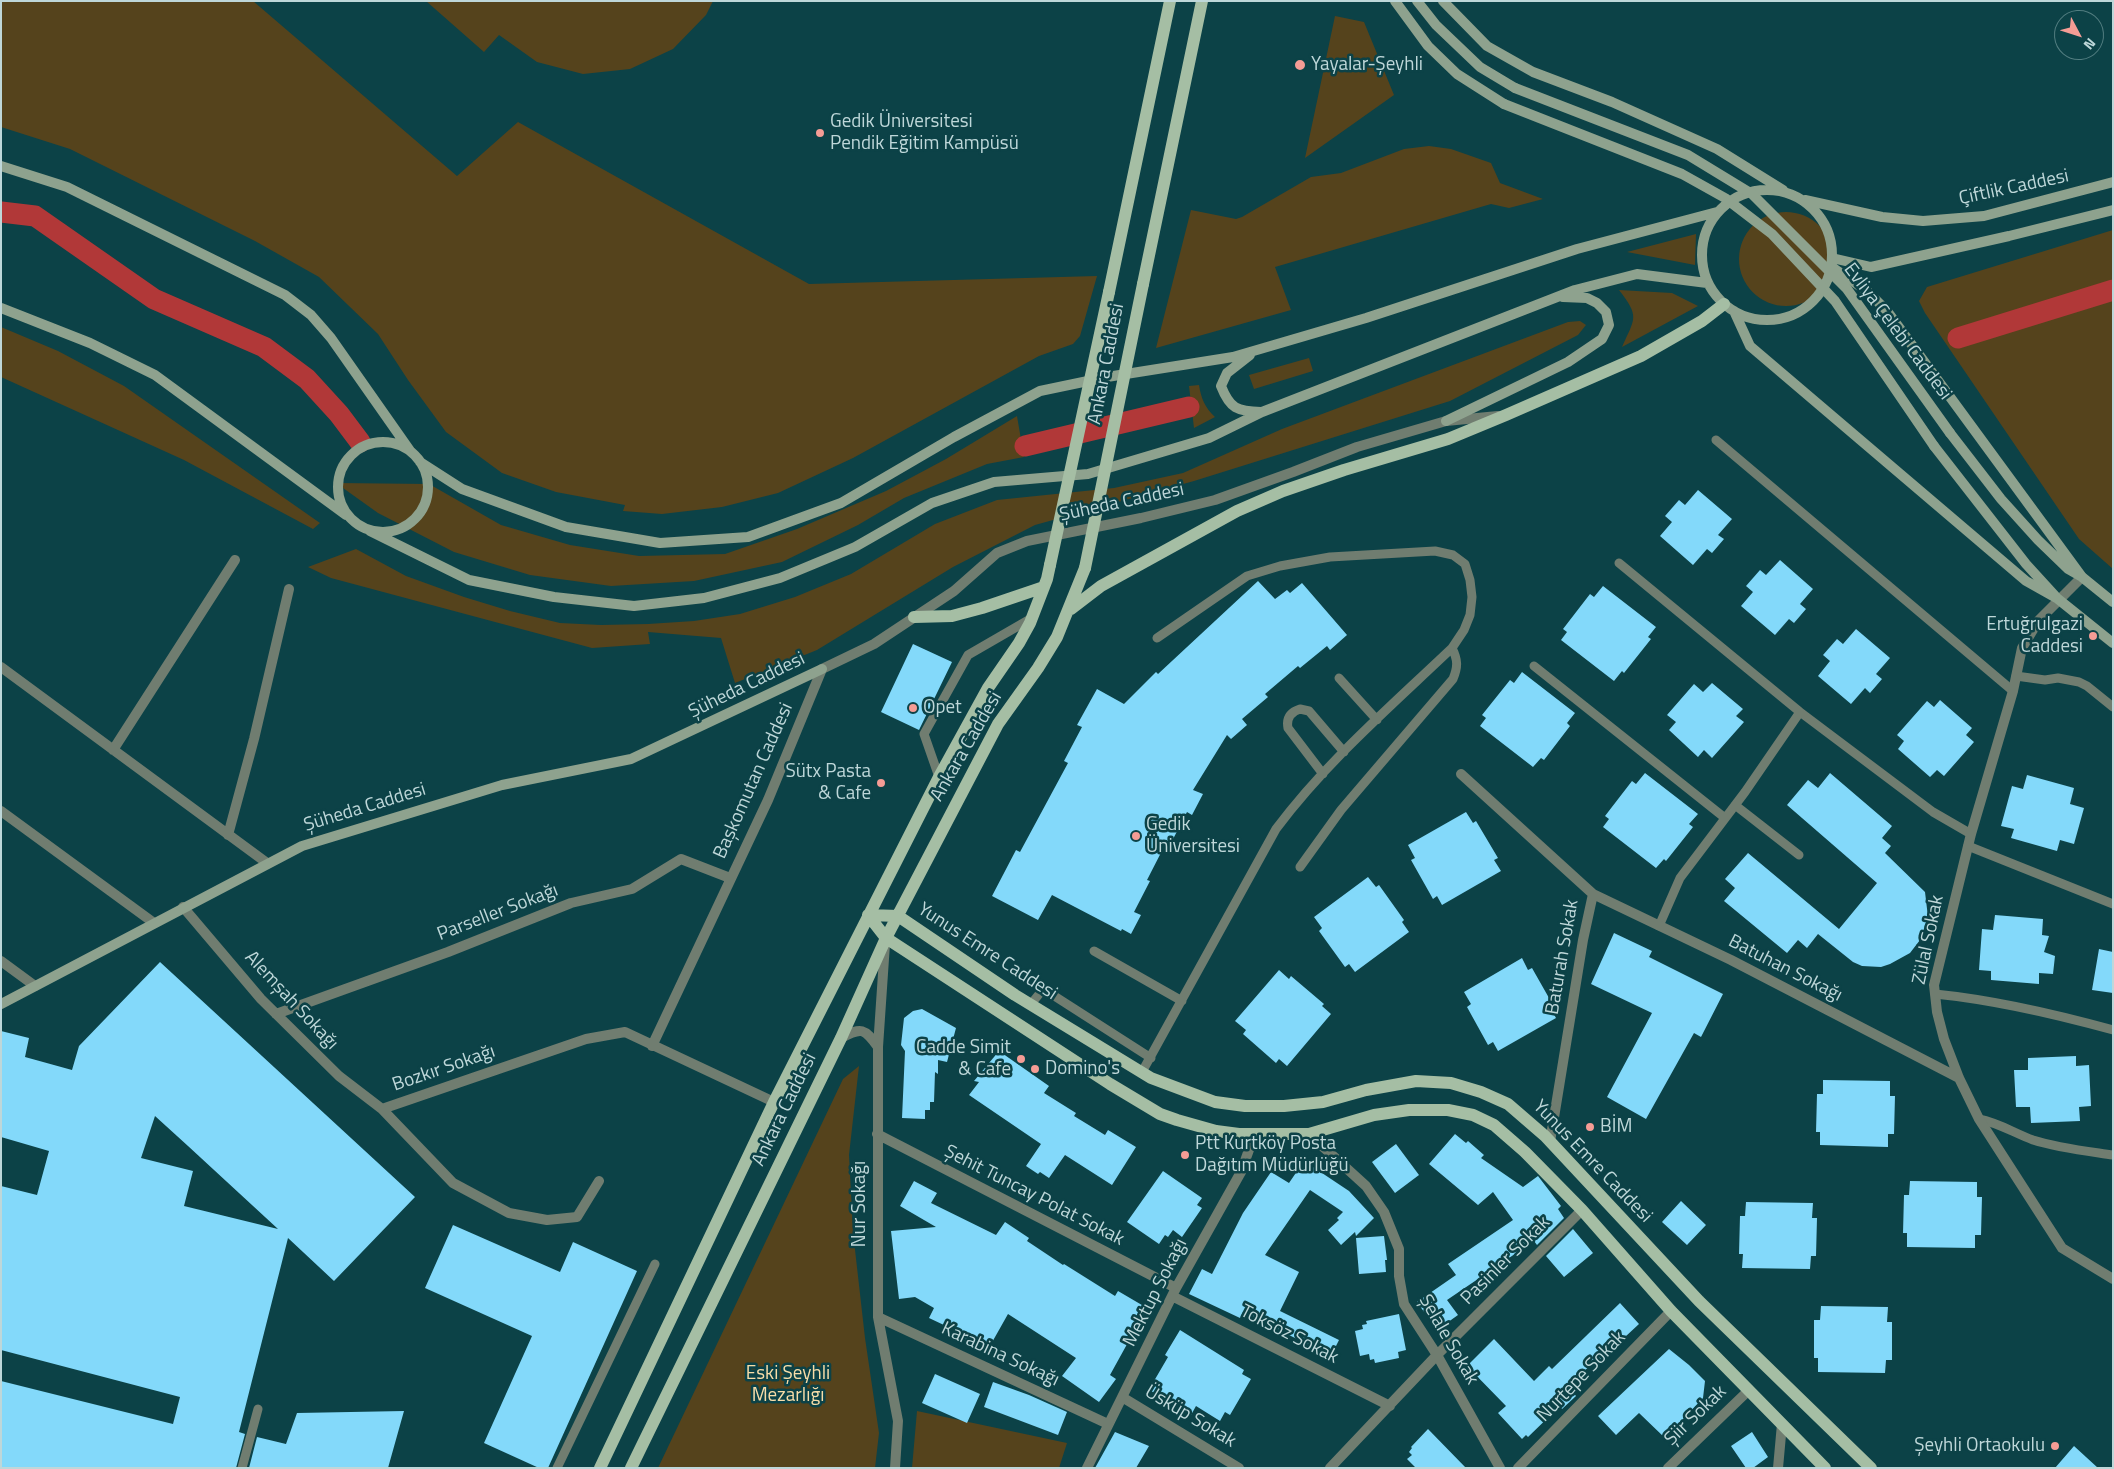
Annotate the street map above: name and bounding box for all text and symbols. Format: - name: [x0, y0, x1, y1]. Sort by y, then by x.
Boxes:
- north arrow: [2054, 10, 2104, 60]
- text: N: [2079, 34, 2101, 55]
- place label: Yayalar-Şeyhli: [1311, 54, 1423, 76]
- marker: Yayalar-Şeyhli: [1293, 58, 1307, 72]
- place label: Gedik Üniversitesi Pendik Eğitim Kampüsü: [830, 111, 1019, 155]
- marker: Gedik Üniversitesi Pendik Eğitim Kampüsü: [814, 127, 826, 139]
- street label: Çiftlik Caddesi: [1957, 165, 2071, 211]
- street label: Evliya Çelebi Caddesi: [1838, 259, 1956, 405]
- street label: Ankara Caddesi: [1084, 301, 1130, 427]
- street label: Şüheda Caddesi: [1058, 479, 1186, 527]
- place label: Ertuğrulgazi Caddesi: [1986, 614, 2083, 658]
- marker: Ertuğrulgazi Caddesi: [2087, 630, 2099, 642]
- street label: Şüheda Caddesi: [685, 648, 809, 724]
- street label: Ankara Caddesi: [926, 688, 1008, 806]
- place label: Opet: [923, 697, 962, 719]
- street label: Başkomutan Caddesi: [709, 700, 799, 862]
- marker: Opet: [907, 702, 919, 714]
- place label: Sütx Pasta & Cafe: [785, 761, 871, 805]
- marker: Sütx Pasta & Cafe: [875, 777, 887, 789]
- street label: Şüheda Caddesi: [301, 779, 429, 837]
- place label: Gedik Üniversitesi: [1146, 814, 1240, 858]
- marker: Gedik Üniversitesi: [1130, 830, 1142, 842]
- street label: Parseller Sokağı: [434, 879, 562, 947]
- street label: Zülal Sokak: [1908, 893, 1950, 987]
- street label: Yunus Emre Caddesi: [913, 898, 1061, 1006]
- street label: Baturah Sokak: [1542, 898, 1584, 1016]
- street label: Batuhan Sokağı: [1724, 930, 1846, 1008]
- street label: Alemşah Sokağı: [239, 947, 343, 1055]
- place label: Cadde Simit & Cafe: [916, 1037, 1011, 1081]
- street label: Bozkır Sokağı: [390, 1041, 498, 1097]
- street label: Ankara Caddesi: [748, 1050, 822, 1170]
- marker: Cadde Simit & Cafe: [1015, 1053, 1027, 1065]
- place label: Domino's: [1045, 1058, 1120, 1080]
- marker: Domino's: [1029, 1063, 1041, 1075]
- street label: Yunus Emre Caddesi: [1528, 1096, 1656, 1228]
- place label: BİM: [1600, 1116, 1632, 1138]
- marker: BİM: [1584, 1121, 1596, 1133]
- place label: Ptt Kurtköy Posta Dağıtım Müdürlüğü: [1195, 1133, 1349, 1177]
- street label: Şehit Tuncay Polat Sokak: [940, 1141, 1128, 1251]
- marker: Ptt Kurtköy Posta Dağıtım Müdürlüğü: [1179, 1149, 1191, 1161]
- street label: Nur Sokağı: [849, 1161, 871, 1247]
- street label: Pasinler Sokak: [1457, 1212, 1555, 1310]
- street label: Mektup Sokağı: [1119, 1235, 1193, 1351]
- street label: Şelale Sokak: [1413, 1291, 1483, 1389]
- street label: Toksöz Sokak: [1236, 1301, 1342, 1369]
- street label: Karabina Sokağı: [937, 1318, 1063, 1392]
- street label: Nurtepe Sokak: [1533, 1327, 1631, 1427]
- park label: Eski Şeyhli Mezarlığı: [746, 1363, 830, 1407]
- street label: Üsküp Sokak: [1140, 1381, 1240, 1453]
- street label: Şiir Sokak: [1660, 1381, 1732, 1451]
- place label: Şeyhli Ortaokulu: [1914, 1435, 2045, 1457]
- marker: Şeyhli Ortaokulu: [2049, 1440, 2061, 1452]

